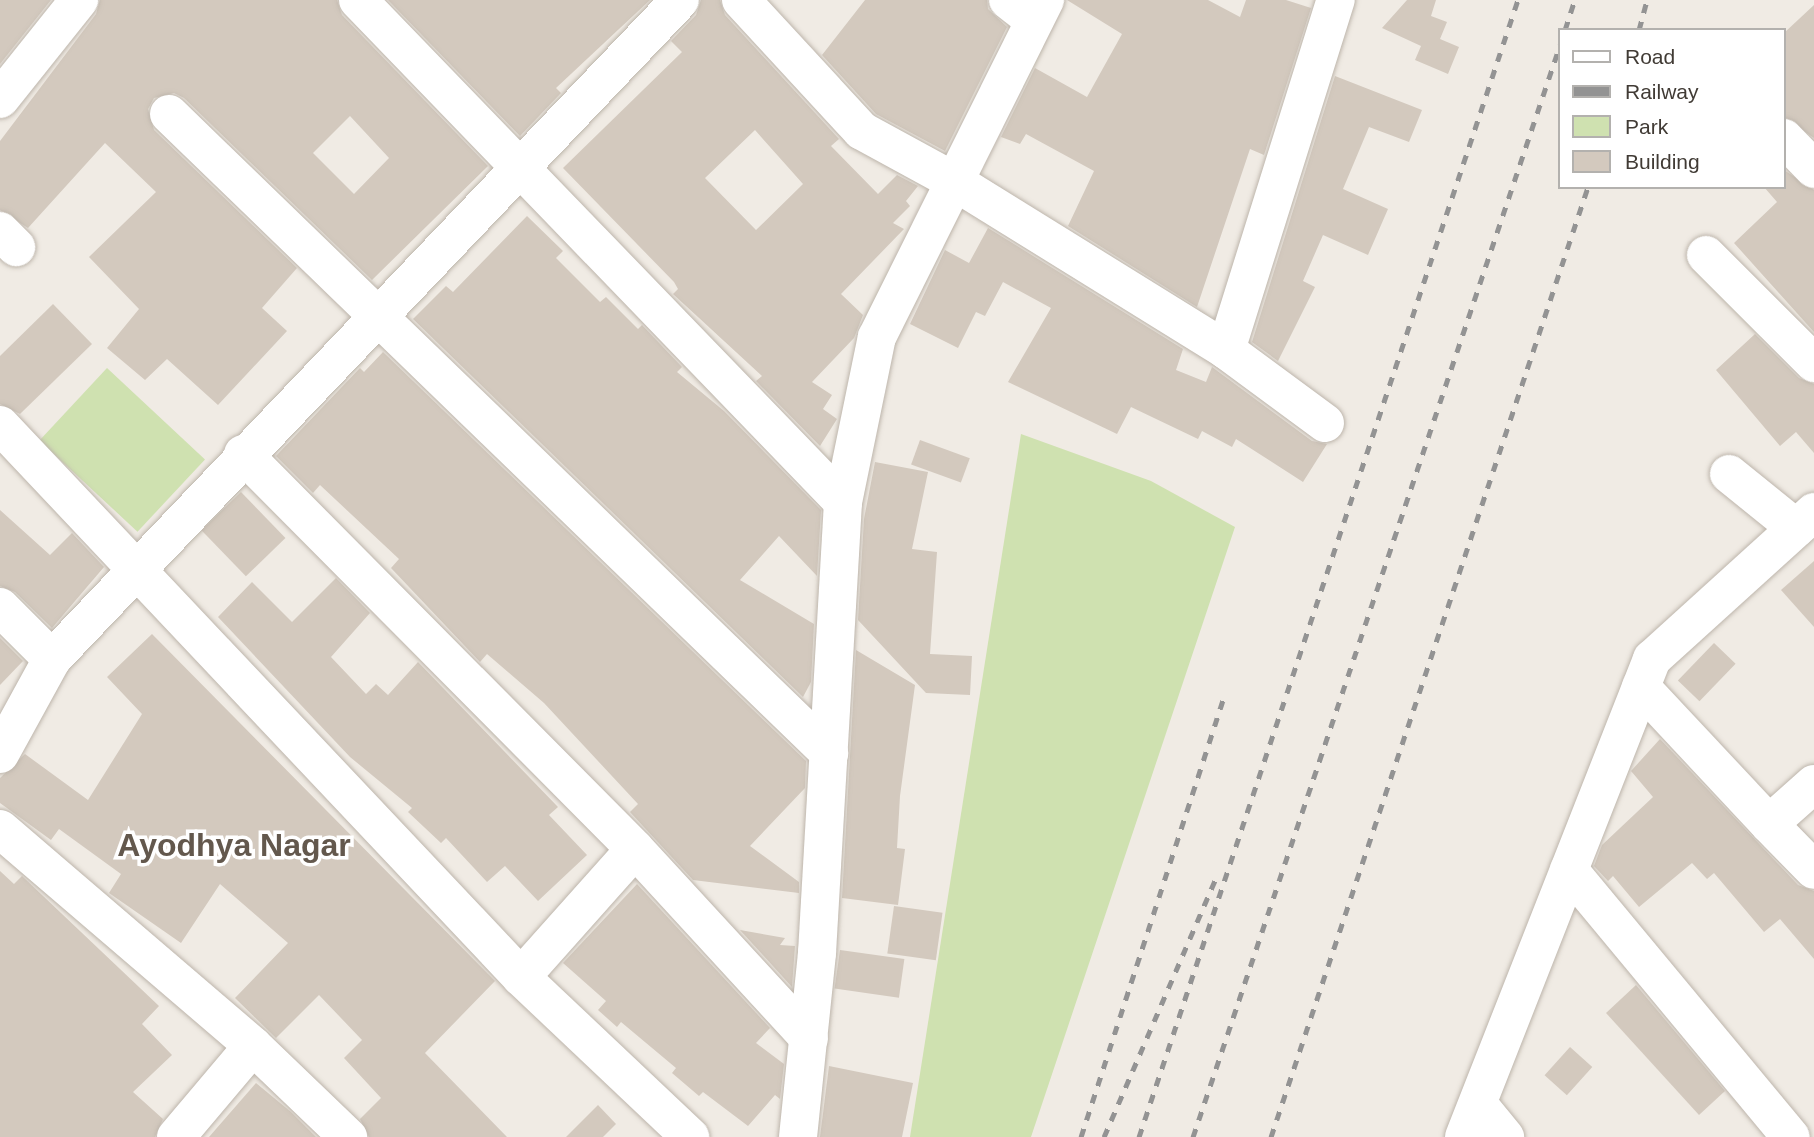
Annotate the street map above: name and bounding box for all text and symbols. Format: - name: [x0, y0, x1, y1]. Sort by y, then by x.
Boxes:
- legend: [1559, 28, 1786, 189]
- text: Road: [1625, 45, 1675, 68]
- text: Railway: [1625, 80, 1699, 103]
- text: Park: [1625, 115, 1668, 138]
- text: Building: [1625, 150, 1700, 173]
- district label: Ayodhya Nagar: [117, 826, 351, 864]

